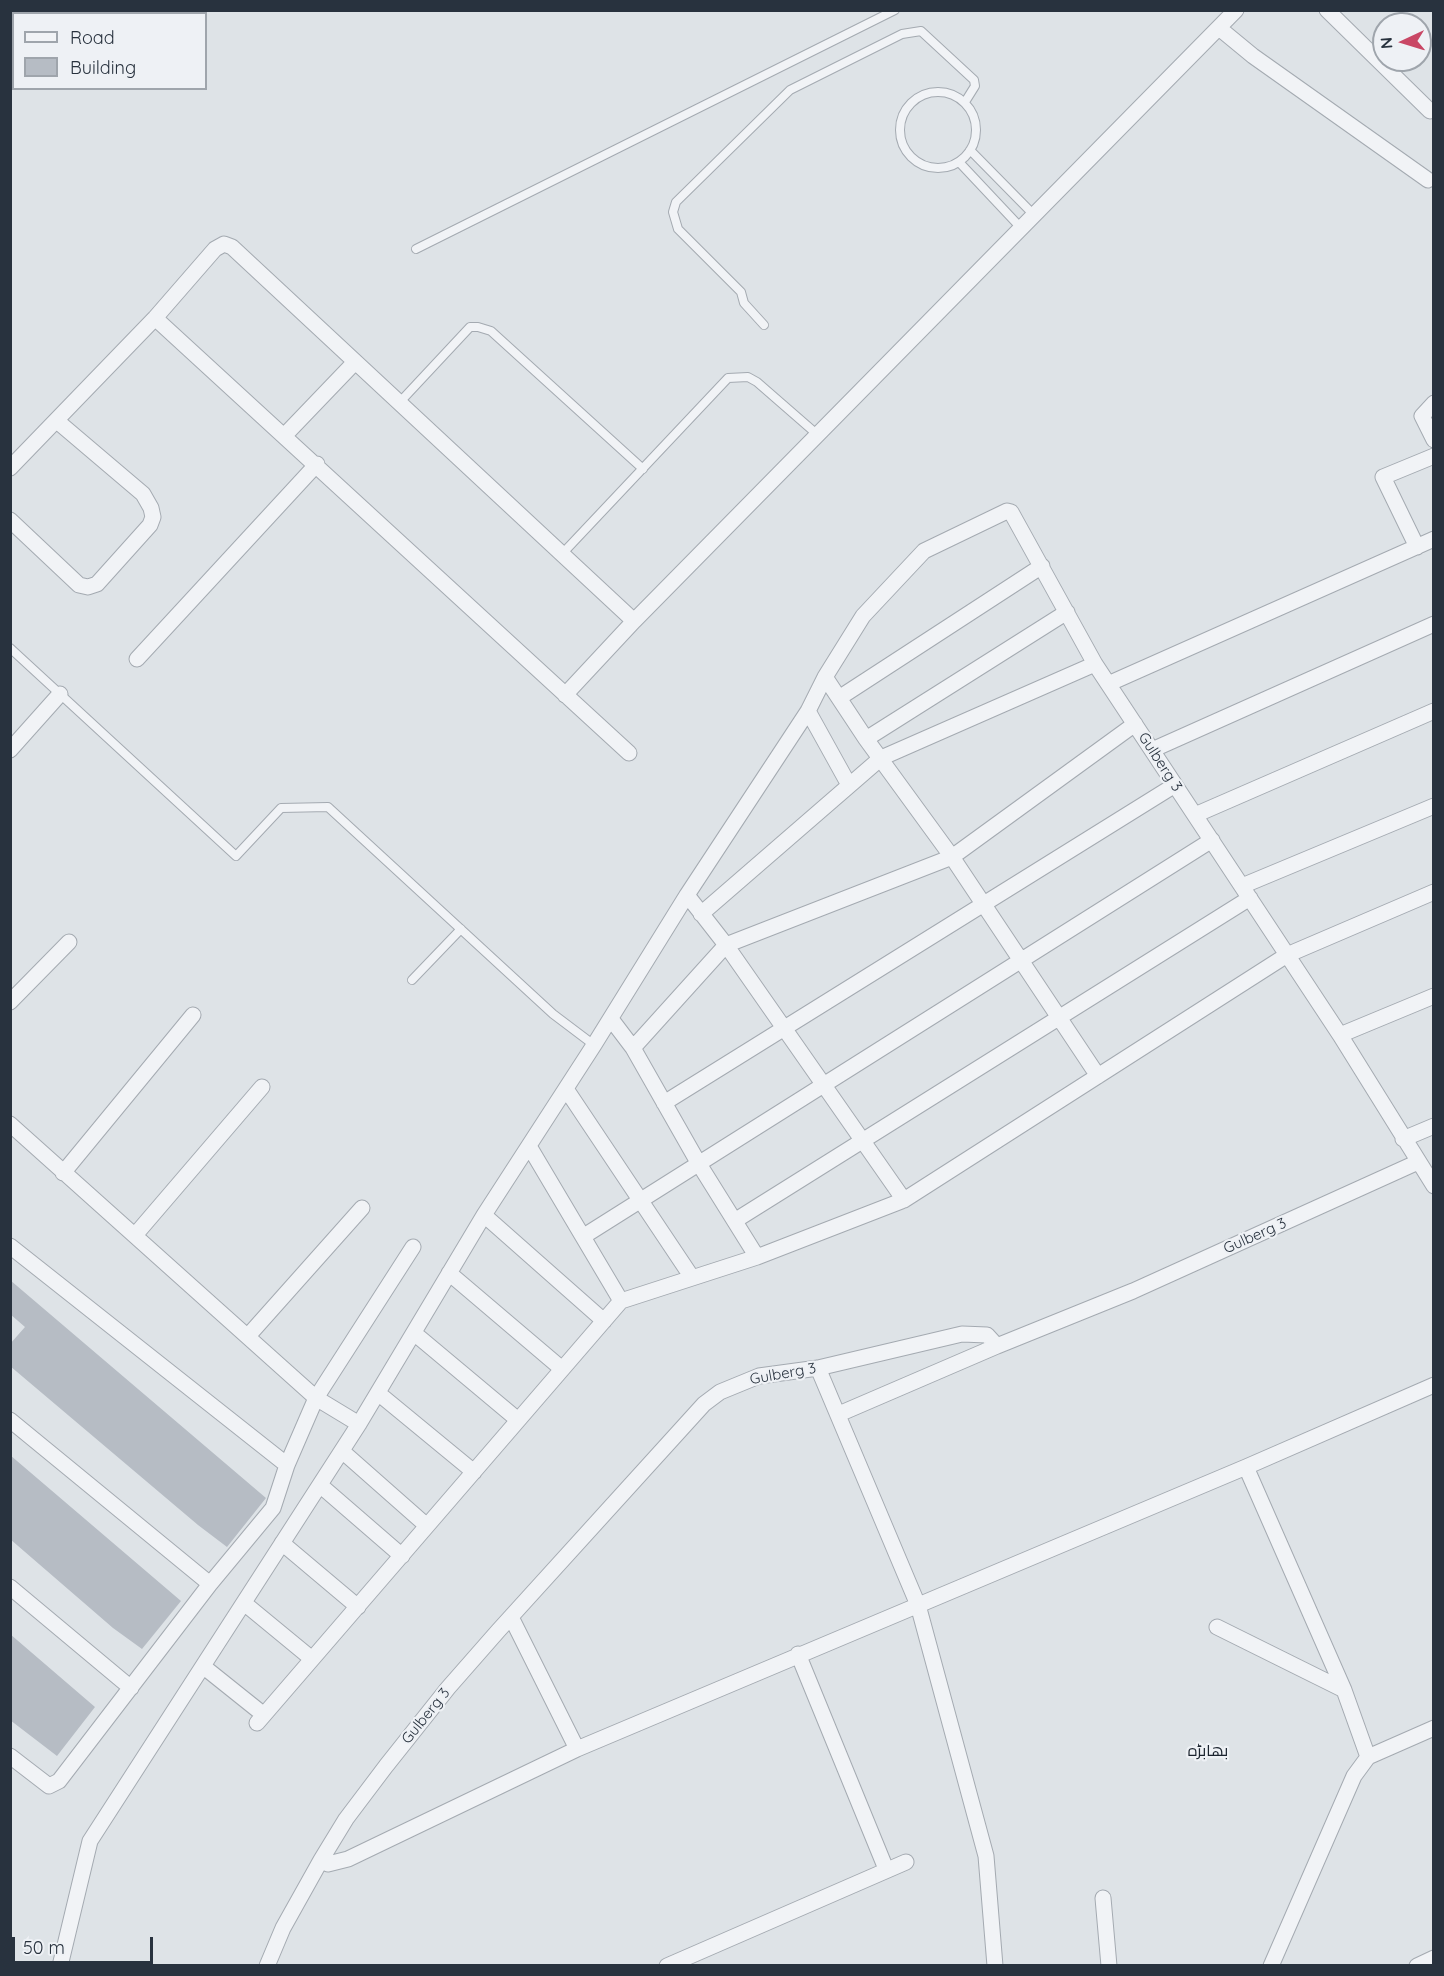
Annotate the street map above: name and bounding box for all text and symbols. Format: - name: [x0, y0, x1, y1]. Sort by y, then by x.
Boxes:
- legend: [12, 12, 207, 90]
- north arrow: [1372, 12, 1432, 72]
- text: Road: [70, 26, 115, 49]
- text: N: [1376, 37, 1396, 50]
- text: Building: [70, 56, 136, 79]
- street label: Gulberg 3: [1134, 729, 1186, 795]
- street label: Gulberg 3: [1221, 1214, 1289, 1258]
- street label: Gulberg 3: [749, 1359, 817, 1389]
- street label: Gulberg 3: [398, 1684, 454, 1748]
- district label: بھابڑہ: [1188, 1741, 1228, 1761]
- scale bar: [15, 1925, 156, 1963]
- text: 50 m: [23, 1936, 65, 1959]

